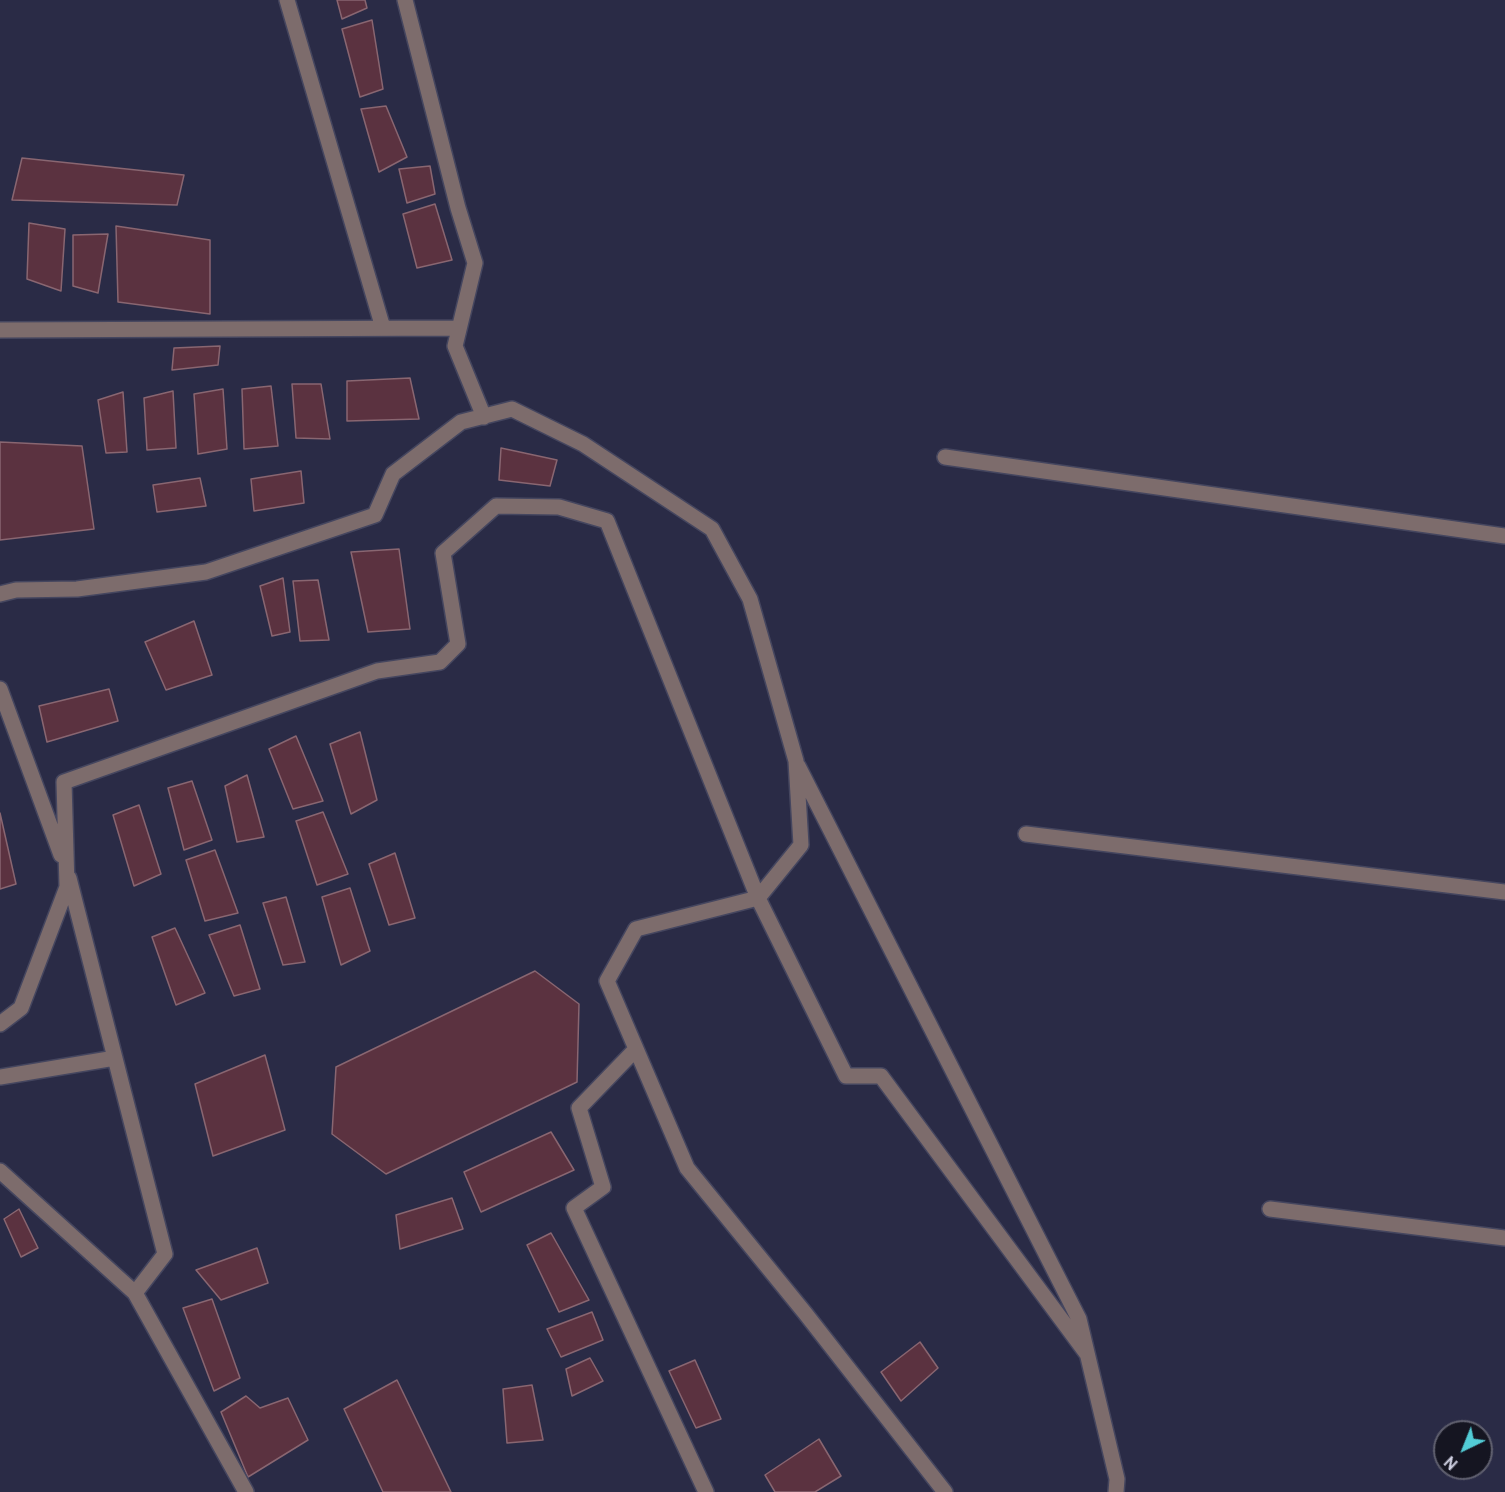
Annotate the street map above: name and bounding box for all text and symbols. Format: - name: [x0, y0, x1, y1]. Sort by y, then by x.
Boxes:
- north arrow: [1433, 1420, 1493, 1480]
- text: N: [1441, 1450, 1463, 1473]

